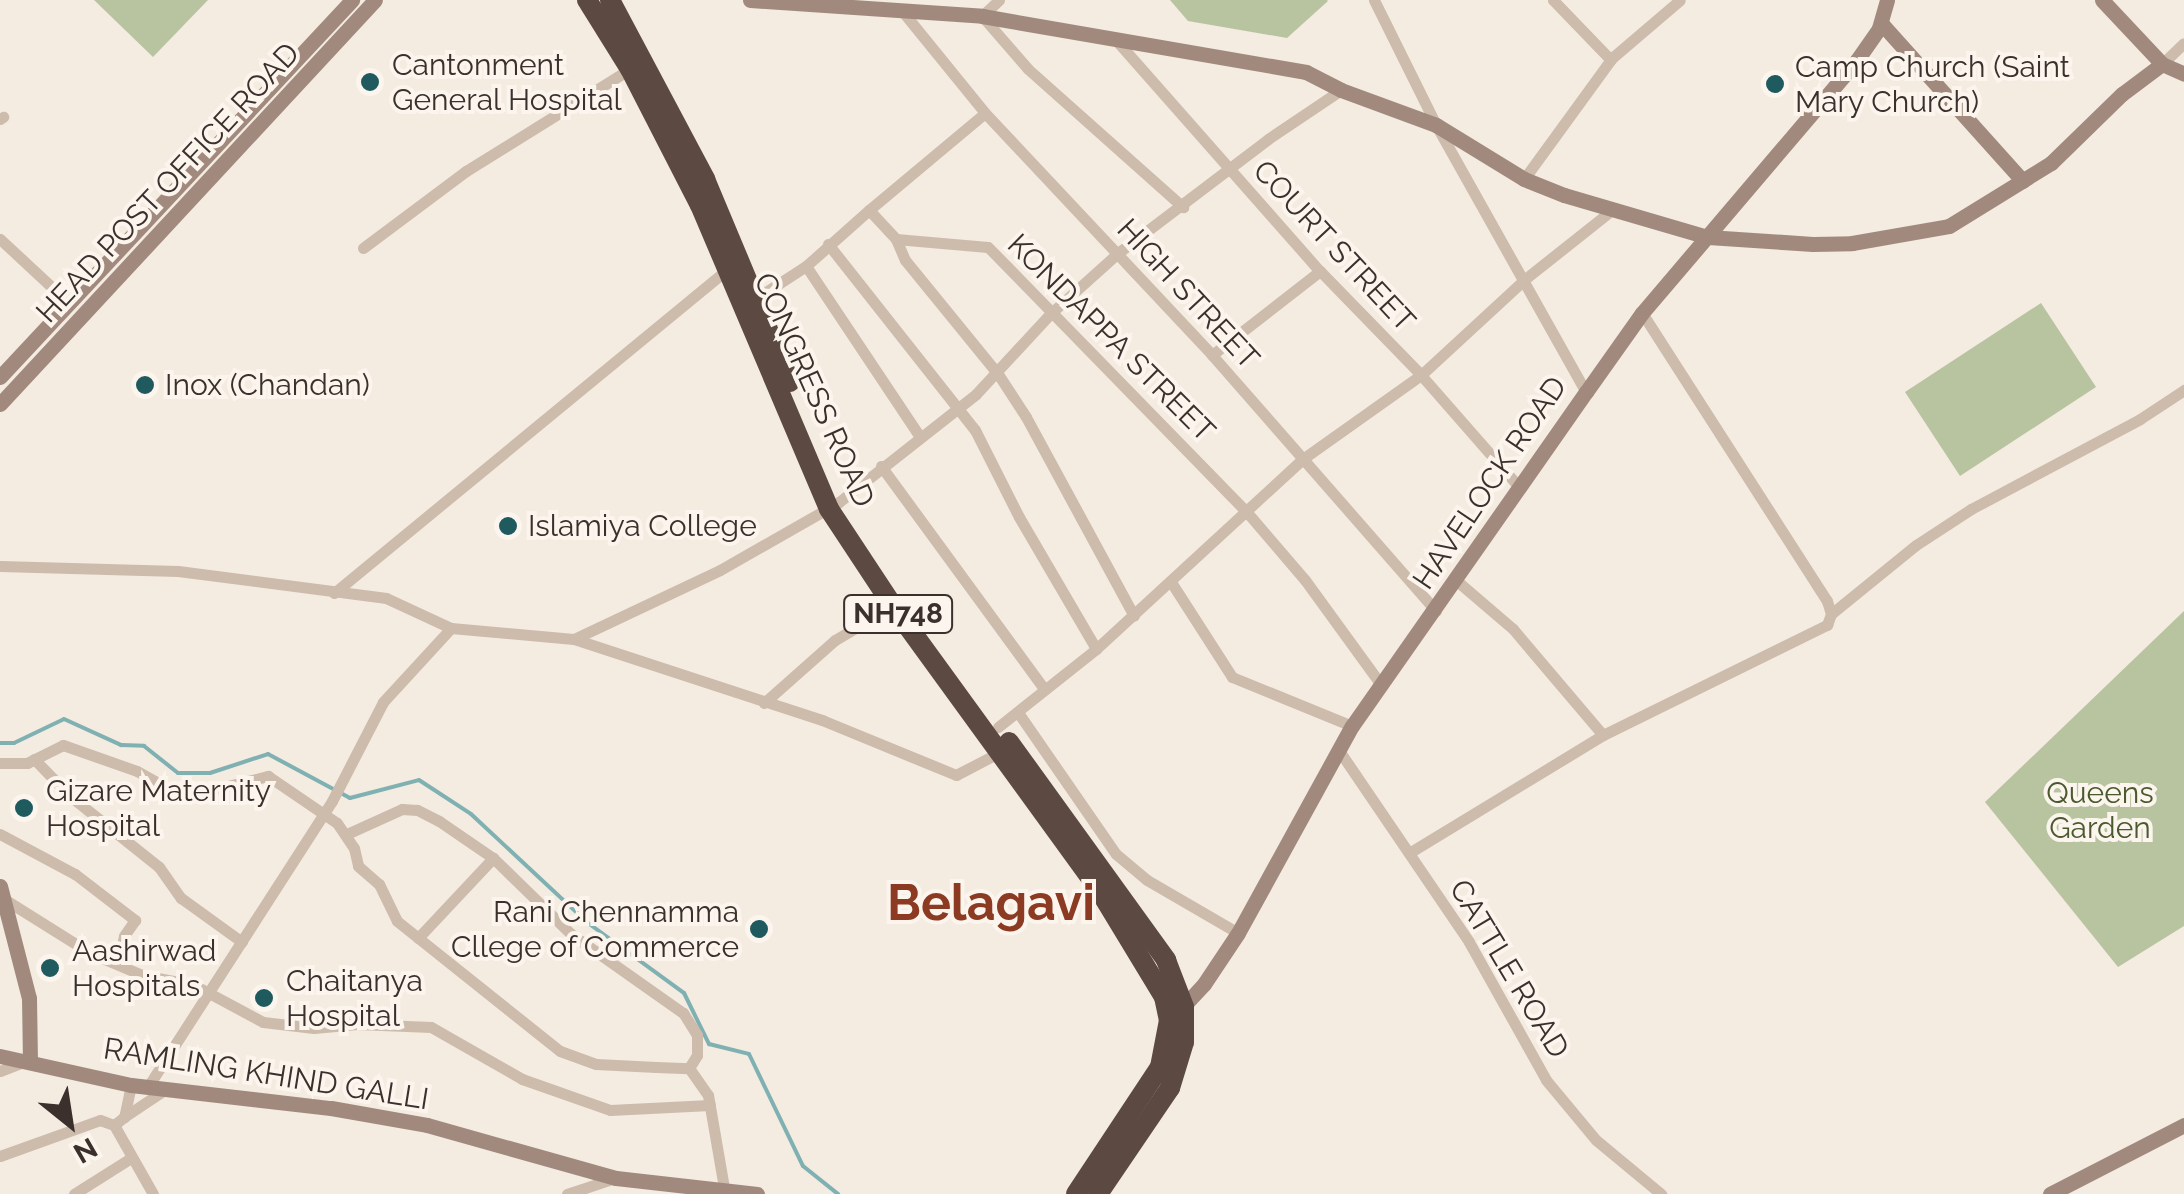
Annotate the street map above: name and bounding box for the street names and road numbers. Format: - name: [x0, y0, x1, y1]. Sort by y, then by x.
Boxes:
- street label: HEAD POST OFFICE ROAD: [29, 35, 307, 331]
- street label: COURT STREET: [1245, 153, 1423, 339]
- street label: HIGH STREET: [1109, 212, 1267, 376]
- street label: KONDAPPA STREET: [999, 226, 1223, 450]
- street label: CONGRESS ROAD: [746, 267, 882, 513]
- street label: HAVELOCK ROAD: [1405, 370, 1575, 596]
- road number: NH748: [843, 591, 953, 637]
- street label: CATTLE ROAD: [1442, 873, 1576, 1065]
- street label: RAMLING KHIND GALLI: [101, 1031, 431, 1117]

